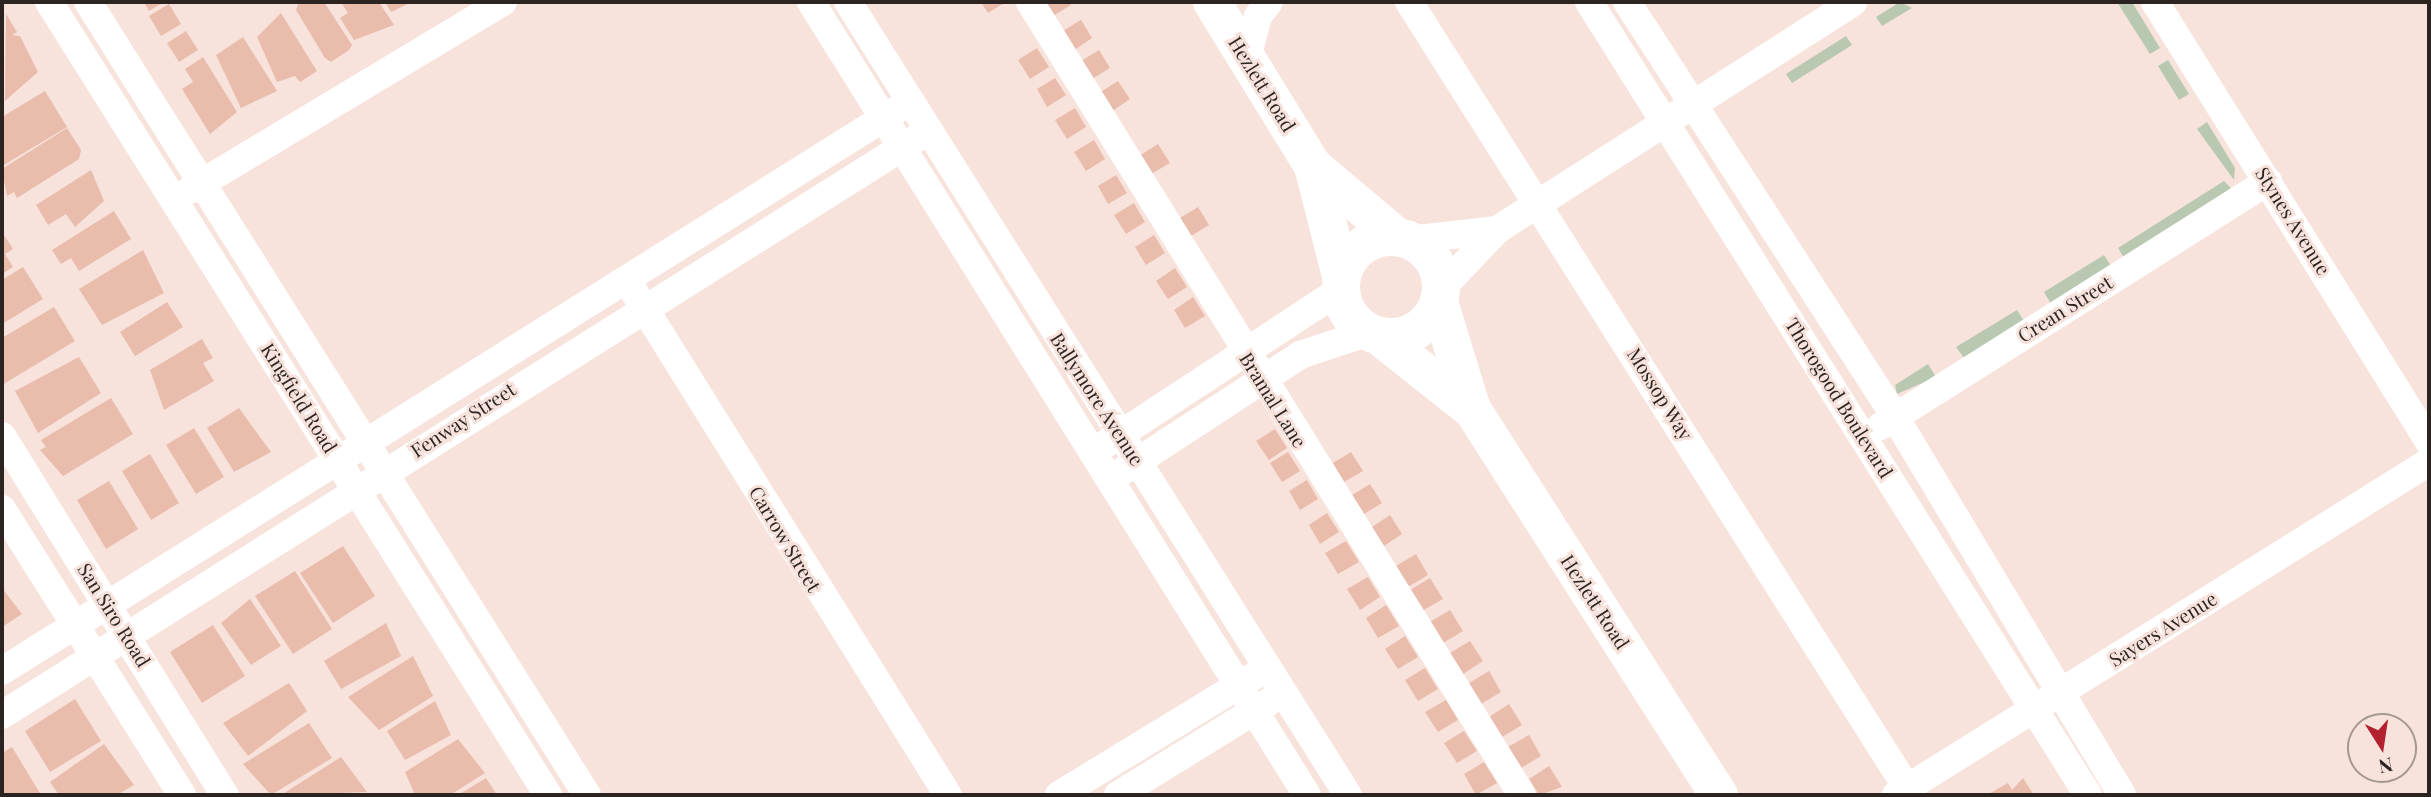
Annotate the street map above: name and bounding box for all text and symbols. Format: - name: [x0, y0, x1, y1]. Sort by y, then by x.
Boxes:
- street label: Hezlett Road: [1224, 32, 1300, 136]
- street label: Stynes Avenue: [2251, 163, 2335, 279]
- street label: Crean Street: [2013, 271, 2117, 347]
- street label: Thorogood Boulevard: [1781, 314, 1897, 482]
- street label: Ballymore Avenue: [1045, 328, 1149, 470]
- street label: Kingfield Road: [256, 339, 342, 457]
- street label: Mossop Way: [1623, 343, 1697, 445]
- street label: Bramal Lane: [1235, 348, 1311, 452]
- street label: Fenway Street: [406, 378, 520, 462]
- street label: Carrow Street: [744, 482, 826, 596]
- street label: Hezlett Road: [1556, 550, 1634, 654]
- street label: San Siro Road: [73, 559, 155, 671]
- street label: Sayers Avenue: [2105, 587, 2221, 671]
- north arrow: [2347, 713, 2417, 783]
- text: N: [2377, 752, 2395, 781]

